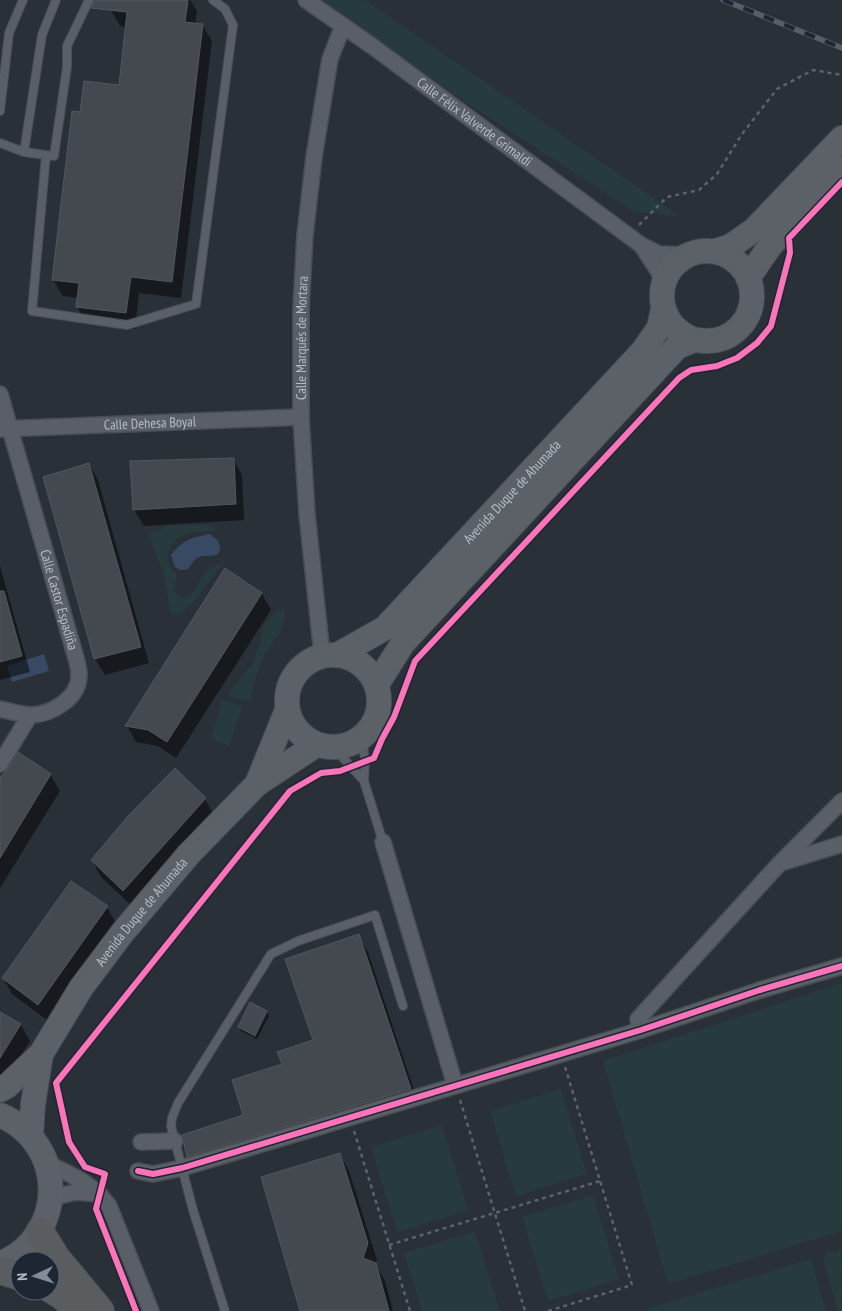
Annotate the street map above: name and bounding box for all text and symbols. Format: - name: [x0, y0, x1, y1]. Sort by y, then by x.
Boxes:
- street label: Calle Félix Valverde Grimaldi: [413, 73, 536, 170]
- street label: Calle Marqués de Mortara: [292, 275, 312, 400]
- street label: Calle Dehesa Boyal: [103, 412, 197, 434]
- street label: Avenida Duque de Ahumada: [459, 436, 565, 547]
- street label: Calle Castor Espadiña: [36, 547, 82, 652]
- street label: Avenida Duque de Ahumada: [91, 854, 191, 970]
- north arrow: [10, 1251, 60, 1301]
- text: N: [13, 1273, 31, 1281]

